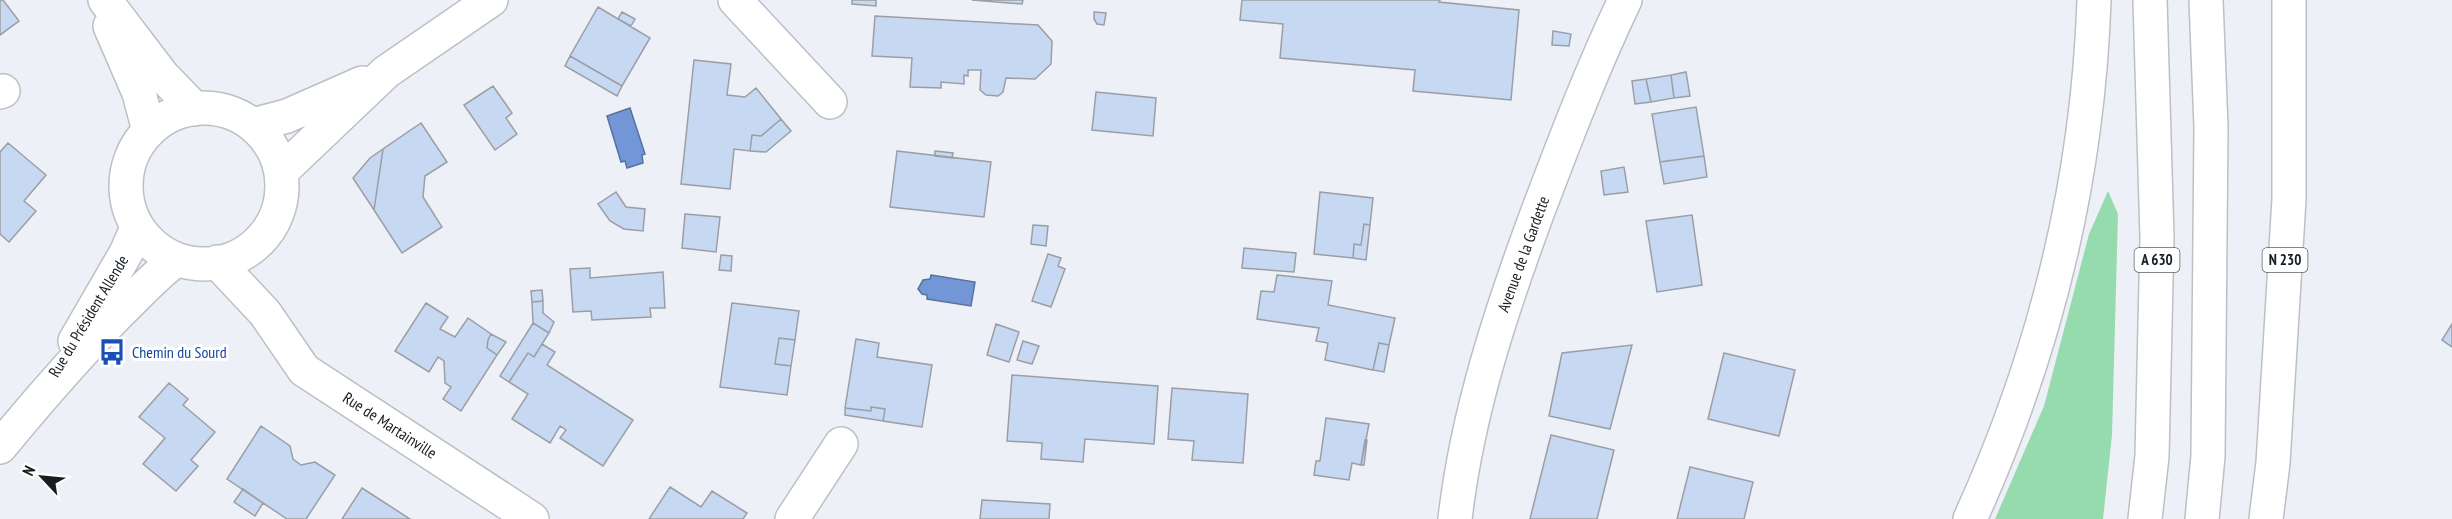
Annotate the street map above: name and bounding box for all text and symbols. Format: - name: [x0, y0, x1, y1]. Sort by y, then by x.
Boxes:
- street label: Avenue de la Gardette: [1493, 193, 1553, 315]
- road number: A 630: [2134, 248, 2180, 272]
- road number: N 230: [2262, 248, 2308, 272]
- street label: Rue du Président Allende: [44, 251, 132, 381]
- bus stop icon: Chemin du Sourd: [97, 337, 127, 367]
- place label: Chemin du Sourd: [132, 342, 227, 362]
- street label: Rue de Martainville: [339, 387, 441, 463]
- north arrow: [12, 447, 72, 507]
- text: N: [18, 462, 39, 479]

